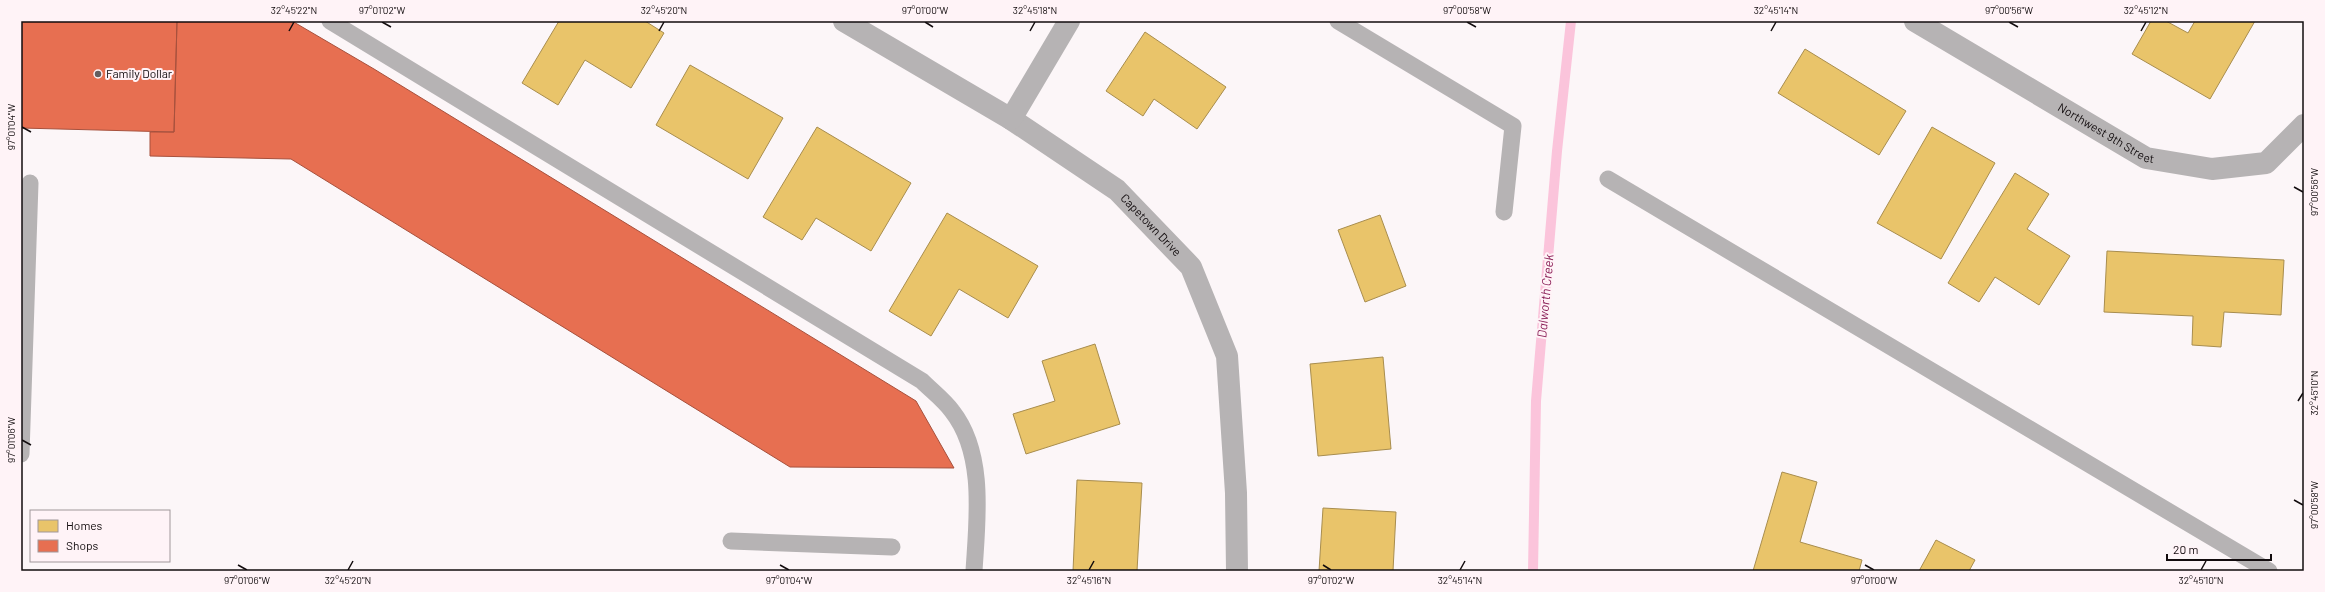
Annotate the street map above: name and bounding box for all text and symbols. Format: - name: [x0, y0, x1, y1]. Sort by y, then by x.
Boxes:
- text: 32°45'22"N: [271, 4, 317, 16]
- text: 97°01'02"W: [359, 4, 405, 16]
- text: 32°45'20"N: [641, 4, 687, 16]
- text: 97°01'00"W: [902, 4, 949, 16]
- text: 32°45'18"N: [1013, 4, 1057, 16]
- text: 97°00'58"W: [1443, 4, 1491, 16]
- text: 32°45'14"N: [1754, 4, 1798, 16]
- text: 97°00'56"W: [1985, 4, 2033, 16]
- text: 32°45'12"N: [2124, 4, 2168, 16]
- place label: Family Dollar: [106, 66, 173, 80]
- marker: Family Dollar: [93, 69, 103, 79]
- street label: Northwest 9th Street: [2056, 99, 2155, 165]
- text: 97°01'04"W: [5, 104, 17, 150]
- text: 97°00'56"W: [2308, 168, 2320, 216]
- street label: Capetown Drive: [1118, 190, 1185, 259]
- water label: Dalworth Creek: [1533, 253, 1557, 338]
- text: 32°45'10"N: [2308, 371, 2320, 415]
- text: 97°01'06"W: [5, 417, 17, 463]
- text: 97°00'58"W: [2308, 481, 2320, 529]
- legend: [30, 510, 170, 562]
- text: Homes: [66, 518, 103, 532]
- scale bar: [2167, 536, 2271, 562]
- text: Shops: [66, 538, 99, 552]
- text: 20 m: [2173, 542, 2199, 556]
- text: 97°01'06"W: [224, 574, 270, 586]
- text: 32°45'20"N: [325, 574, 371, 586]
- text: 97°01'04"W: [766, 574, 812, 586]
- text: 32°45'16"N: [1067, 574, 1111, 586]
- text: 97°01'02"W: [1308, 574, 1354, 586]
- text: 32°45'14"N: [1438, 574, 1482, 586]
- text: 97°01'00"W: [1851, 574, 1898, 586]
- text: 32°45'10"N: [2179, 574, 2223, 586]

